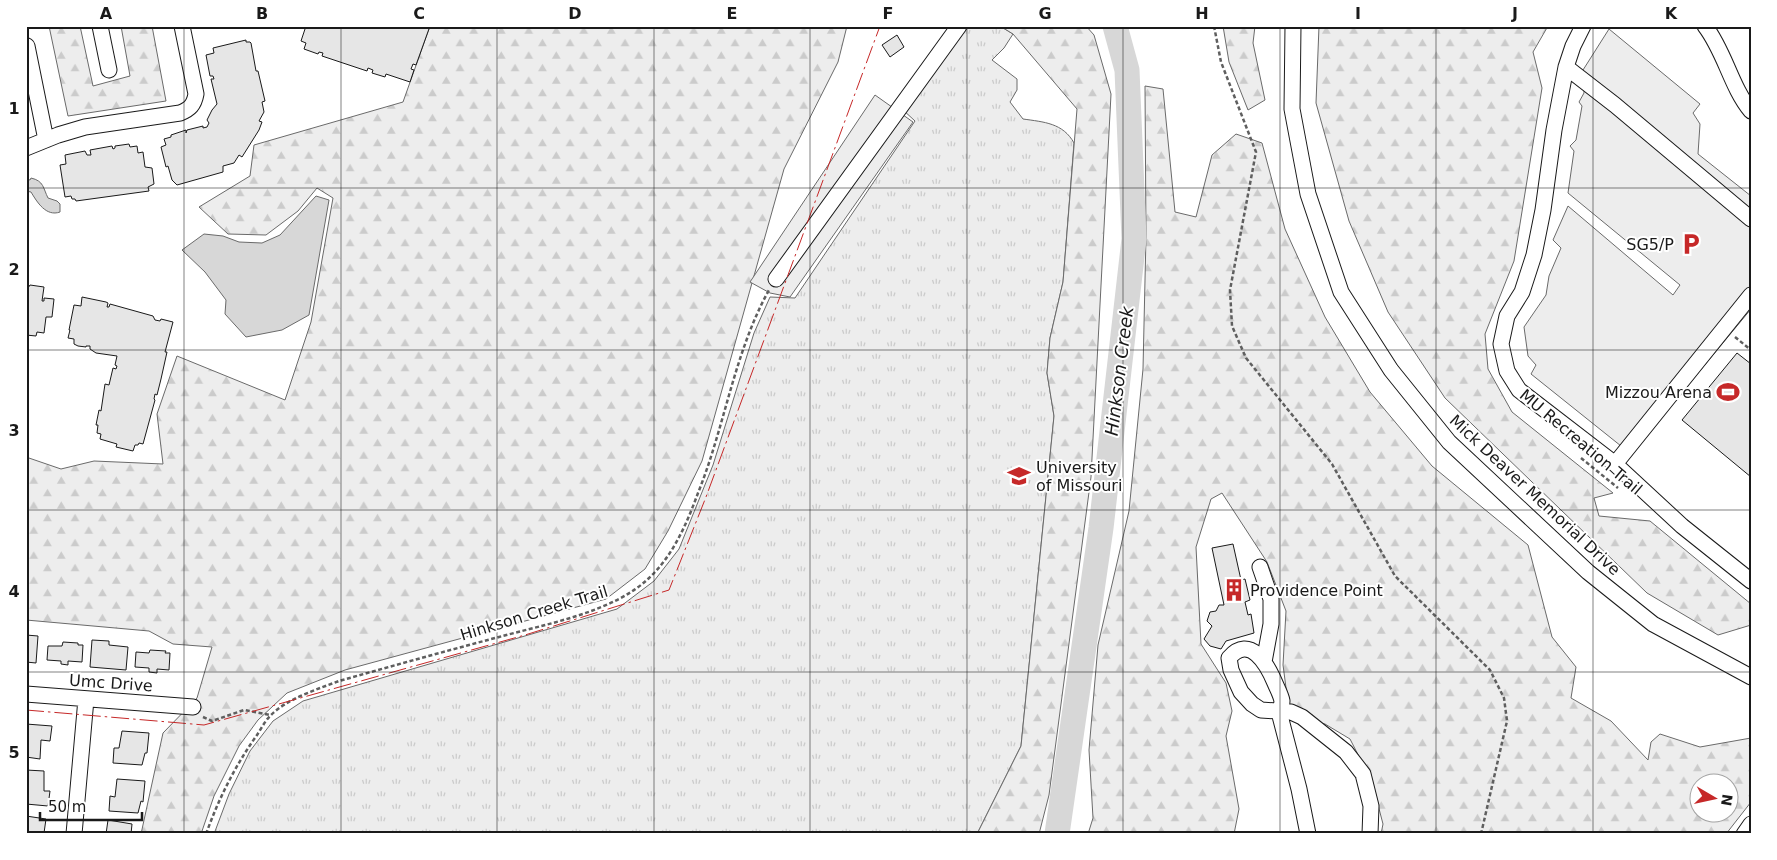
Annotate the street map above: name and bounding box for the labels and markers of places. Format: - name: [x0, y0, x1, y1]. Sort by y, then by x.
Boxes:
- parking icon: SG5/P: [1678, 231, 1704, 257]
- place label: SG5/P: [1626, 235, 1674, 254]
- sports icon: Mizzou Arena: [1715, 379, 1741, 405]
- place label: Mizzou Arena: [1605, 383, 1712, 402]
- place label: University of Missouri: [1036, 458, 1122, 495]
- school or university icon: University of Missouri: [1006, 463, 1032, 489]
- building icon: Providence Point: [1221, 577, 1247, 603]
- place label: Providence Point: [1250, 581, 1383, 600]

